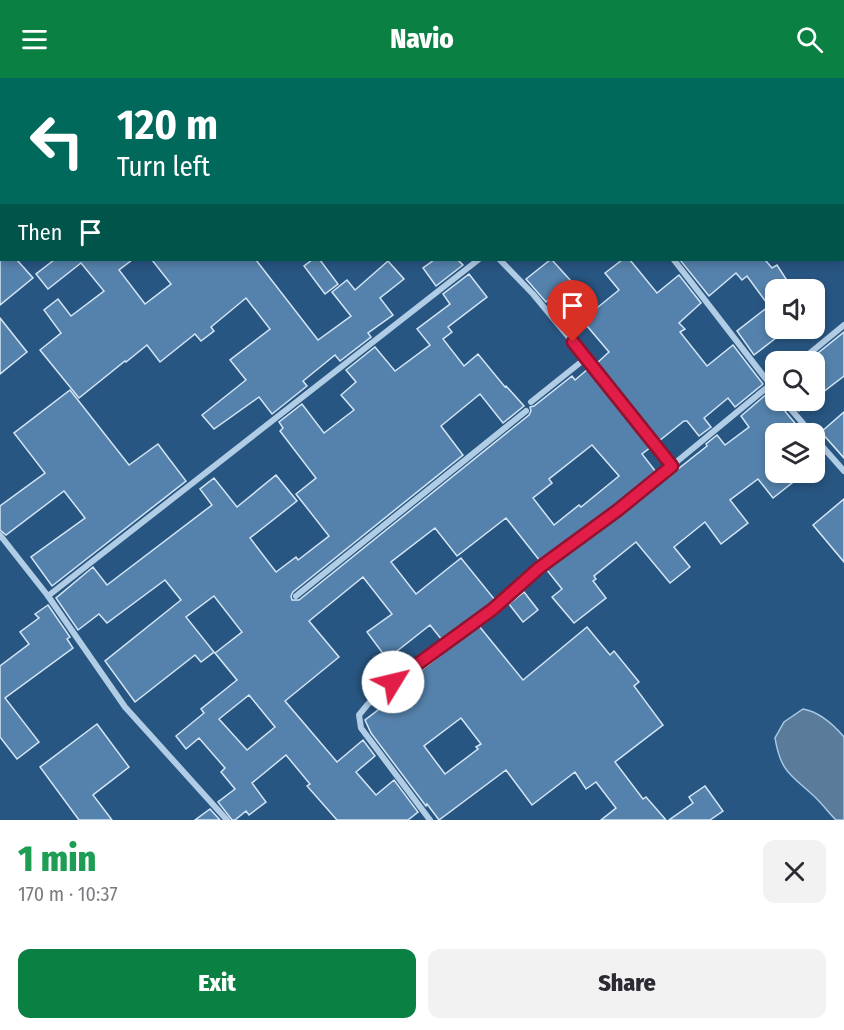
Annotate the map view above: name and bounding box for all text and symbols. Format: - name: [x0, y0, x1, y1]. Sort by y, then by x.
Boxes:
- icon: menu: [18, 23, 51, 56]
- text: Navio: [390, 23, 454, 55]
- icon: search: [793, 23, 826, 56]
- text: 120 m: [117, 100, 218, 150]
- icon: left: [18, 102, 96, 180]
- text: Turn left: [117, 151, 210, 183]
- icon: arrive: [74, 216, 107, 249]
- text: Then: [18, 219, 62, 246]
- map controls: [765, 279, 825, 483]
- button: sound: [765, 279, 825, 339]
- pin: [547, 280, 598, 342]
- icon: arrive: [556, 289, 589, 322]
- button: search: [765, 351, 825, 411]
- button: layers: [765, 423, 825, 483]
- position arrow: [361, 650, 425, 714]
- text: 1 min: [18, 837, 96, 881]
- button: close: [763, 840, 826, 903]
- text: 170 m · 10:37: [18, 882, 117, 906]
- button: Exit: [18, 949, 416, 1018]
- button: Share: [428, 949, 826, 1018]

